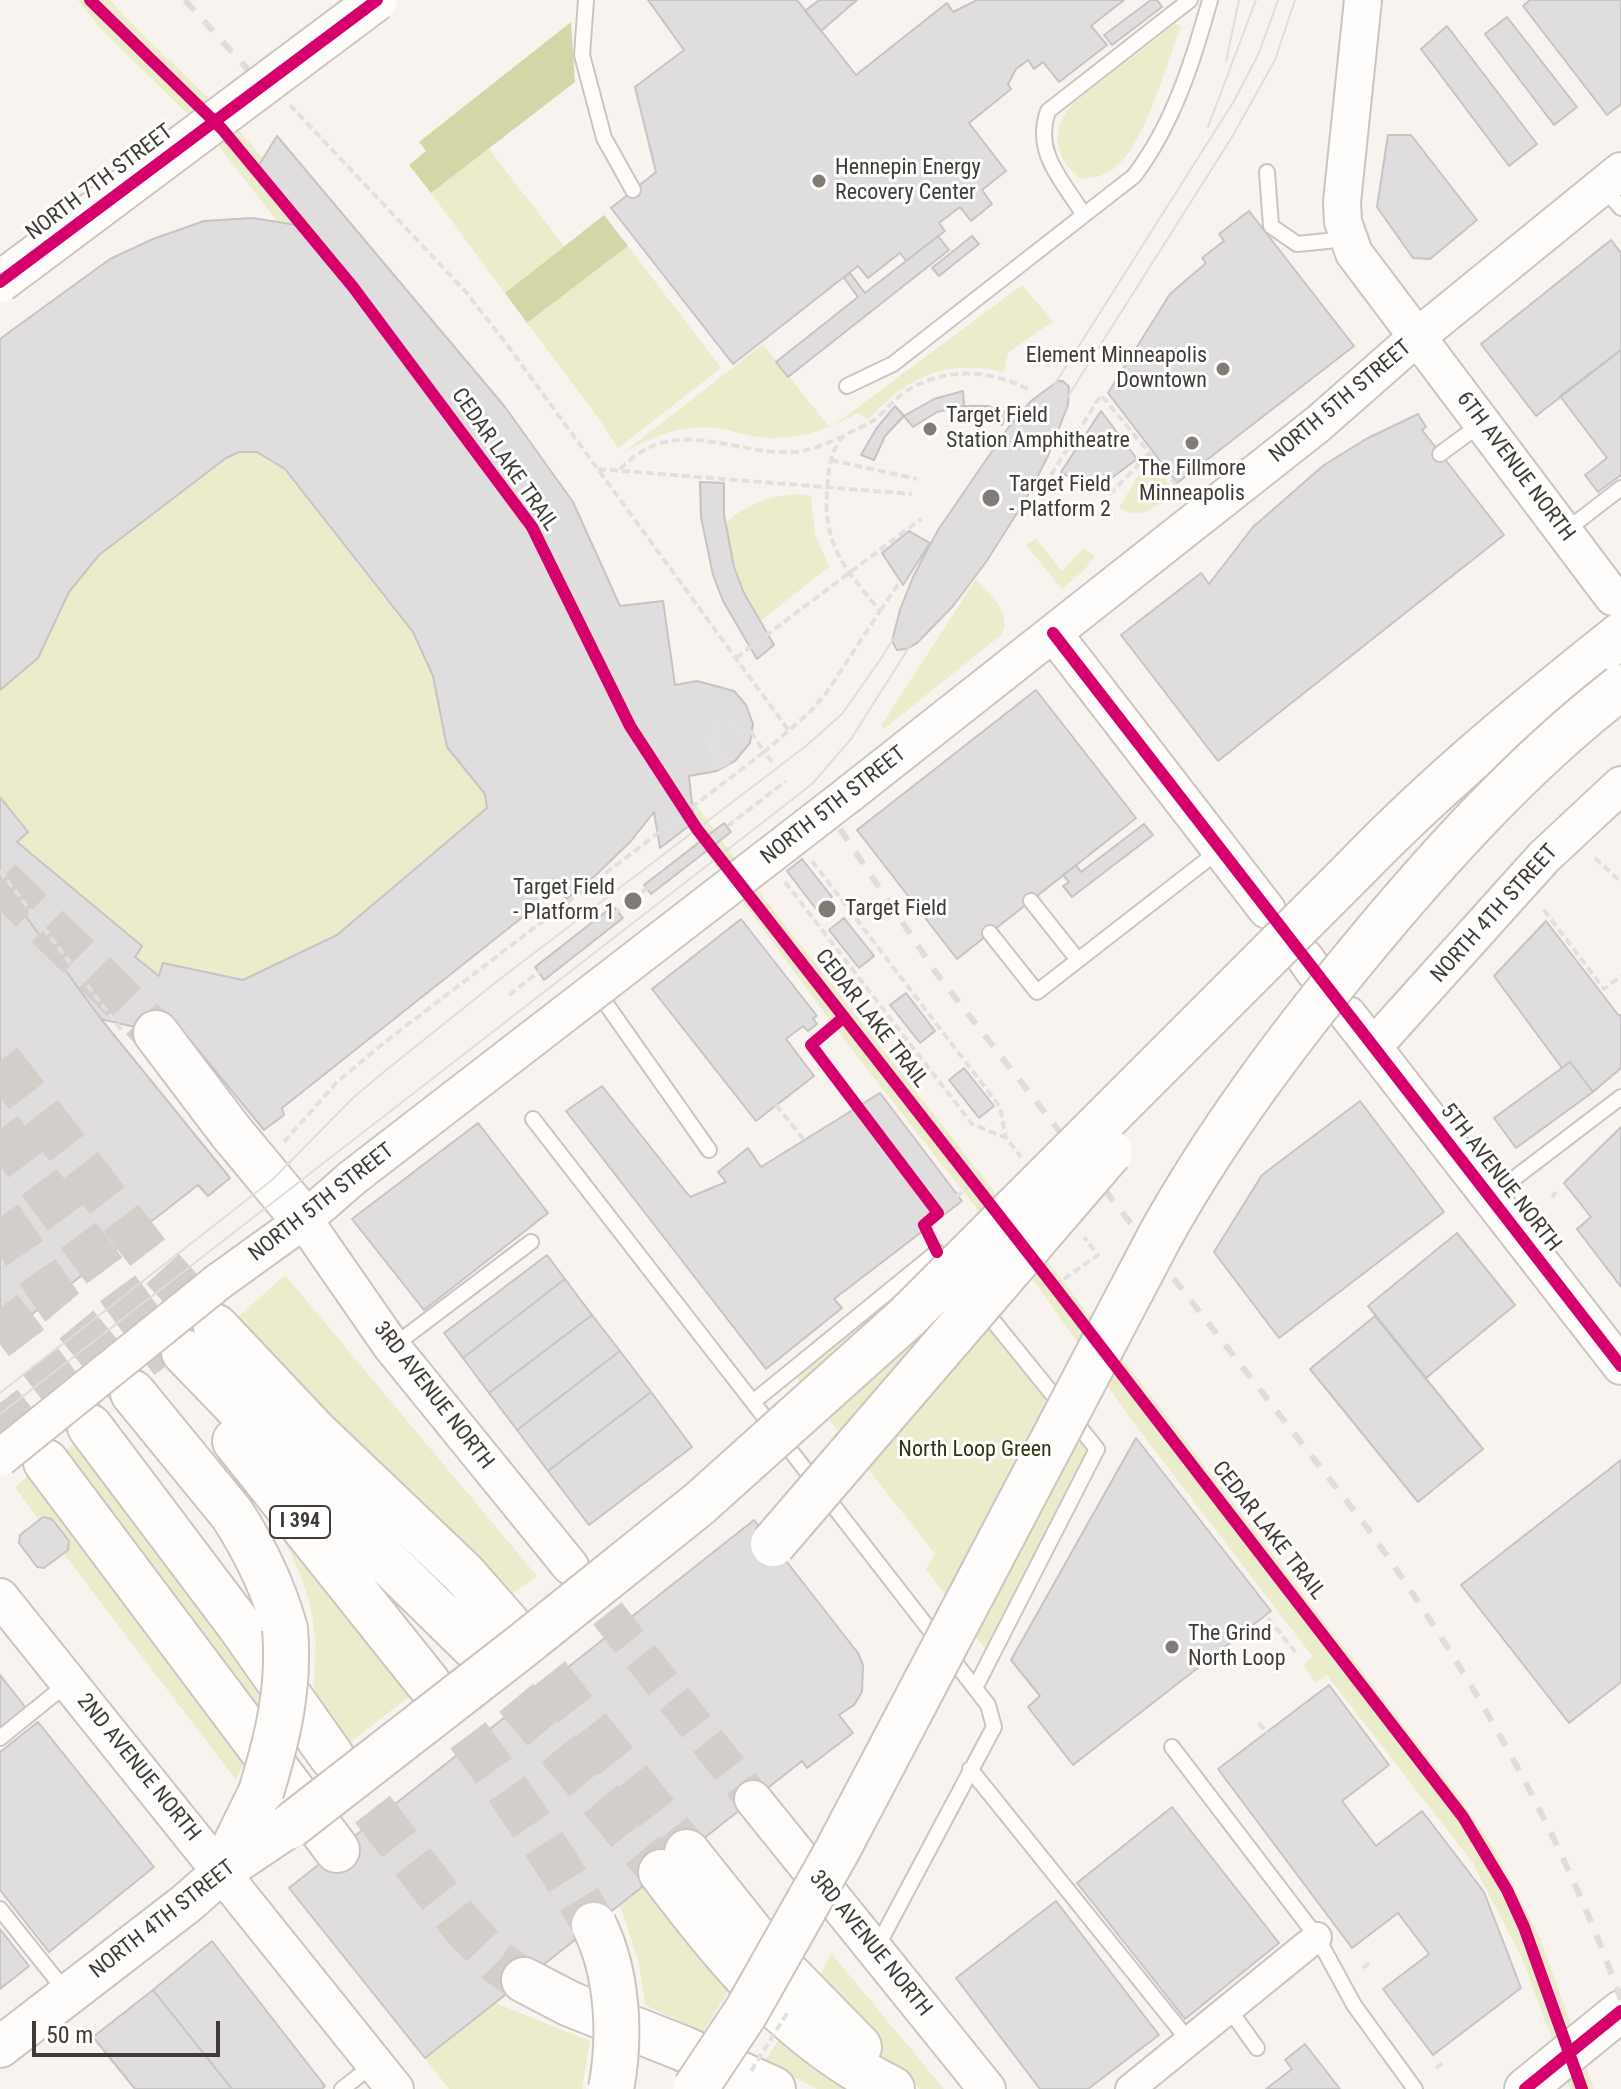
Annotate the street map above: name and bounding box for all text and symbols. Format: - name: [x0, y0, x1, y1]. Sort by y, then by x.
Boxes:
- street label: NORTH 7TH STREET: [21, 119, 179, 247]
- place label: Hennepin Energy Recovery Center: [835, 155, 981, 206]
- marker: Hennepin Energy Recovery Center: [810, 172, 828, 190]
- street label: NORTH 5TH STREET: [1265, 335, 1417, 469]
- place label: Element Minneapolis Downtown: [1026, 343, 1207, 394]
- marker: Element Minneapolis Downtown: [1214, 360, 1232, 378]
- street label: CEDAR LAKE TRAIL: [445, 384, 563, 536]
- street label: 6TH AVENUE NORTH: [1450, 387, 1580, 547]
- place label: Target Field Station Amphitheatre: [946, 403, 1130, 454]
- marker: Target Field Station Amphitheatre: [921, 420, 939, 438]
- marker: The Fillmore Minneapolis: [1183, 434, 1201, 452]
- place label: The Fillmore Minneapolis: [1138, 456, 1246, 508]
- place label: Target Field - Platform 2: [1009, 472, 1111, 524]
- marker: Target Field - Platform 2: [980, 487, 1002, 509]
- street label: NORTH 5TH STREET: [756, 741, 912, 871]
- street label: NORTH 4TH STREET: [1426, 839, 1564, 989]
- place label: Target Field - Platform 1: [513, 875, 615, 926]
- marker: Target Field - Platform 1: [622, 890, 644, 912]
- place label: Target Field: [845, 896, 947, 922]
- marker: Target Field: [816, 898, 838, 920]
- street label: CEDAR LAKE TRAIL: [809, 945, 933, 1093]
- street label: 5TH AVENUE NORTH: [1434, 1099, 1566, 1257]
- street label: NORTH 5TH STREET: [244, 1138, 400, 1268]
- street label: 3RD AVENUE NORTH: [367, 1317, 499, 1475]
- park label: North Loop Green: [898, 1437, 1052, 1463]
- street label: CEDAR LAKE TRAIL: [1206, 1457, 1330, 1605]
- road number: I 394: [270, 1506, 330, 1538]
- place label: The Grind North Loop: [1188, 1621, 1285, 1672]
- marker: The Grind North Loop: [1163, 1638, 1181, 1656]
- street label: 2ND AVENUE NORTH: [71, 1689, 205, 1847]
- street label: NORTH 4TH STREET: [85, 1855, 241, 1985]
- street label: 3RD AVENUE NORTH: [803, 1866, 937, 2022]
- scale bar: [36, 2005, 224, 2055]
- text: 50 m: [46, 2021, 93, 2049]

